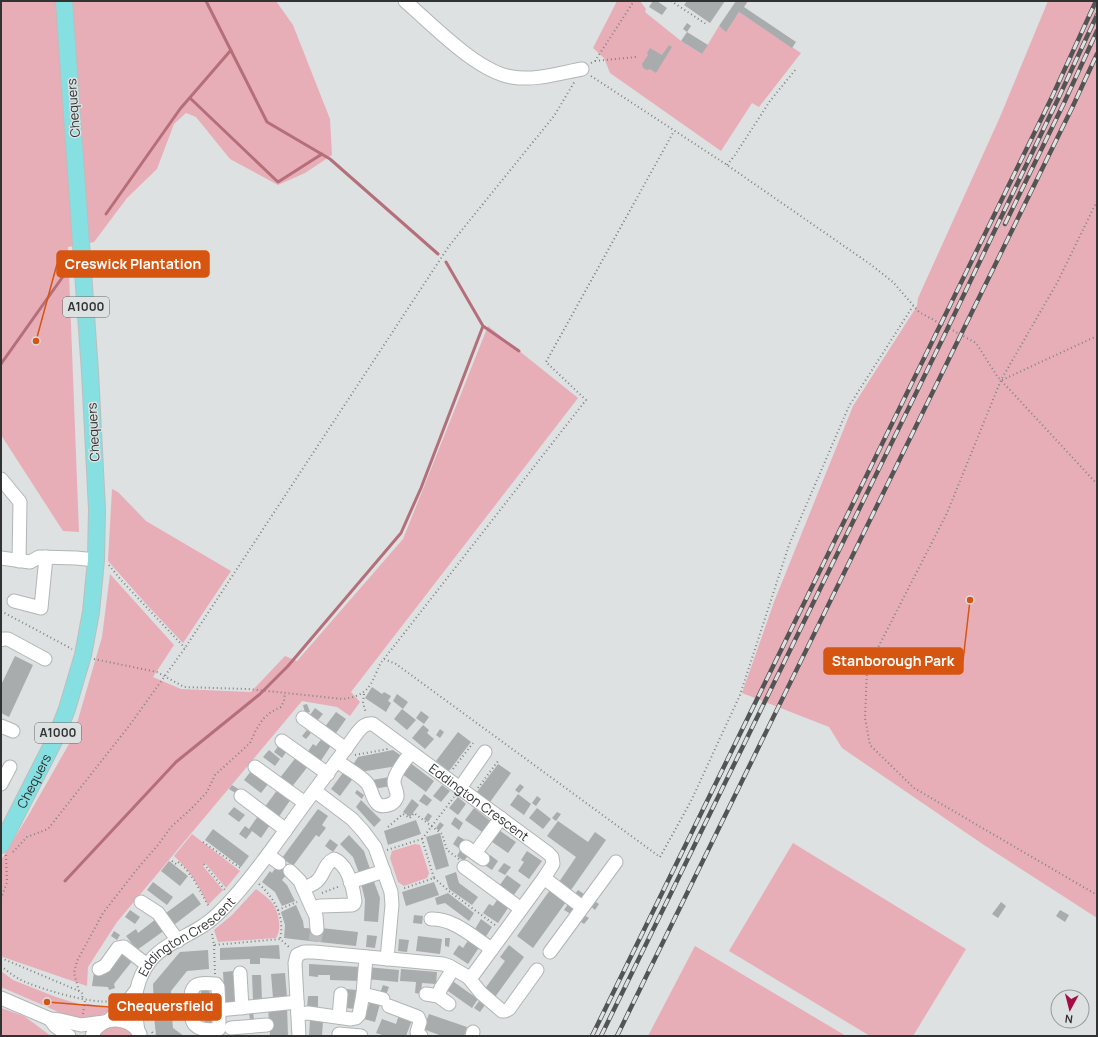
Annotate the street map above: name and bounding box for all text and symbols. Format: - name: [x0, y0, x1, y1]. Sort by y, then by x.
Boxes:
- street label: Chequers: [62, 78, 84, 138]
- callout: Creswick Plantation: [57, 251, 209, 277]
- text: Creswick Plantation: [65, 254, 201, 273]
- road number: A1000: [63, 297, 109, 317]
- street label: Chequers: [82, 402, 104, 462]
- callout: Stanborough Park: [824, 648, 963, 674]
- text: Stanborough Park: [832, 651, 955, 670]
- road number: A1000: [35, 723, 81, 743]
- street label: Chequers: [12, 750, 55, 811]
- street label: Eddington Crescent: [425, 759, 533, 845]
- street label: Eddington Crescent: [134, 893, 239, 979]
- north arrow: [1050, 989, 1090, 1029]
- callout: Chequersfield: [109, 994, 221, 1020]
- text: Chequersfield: [117, 996, 213, 1015]
- text: N: [1064, 1011, 1074, 1027]

